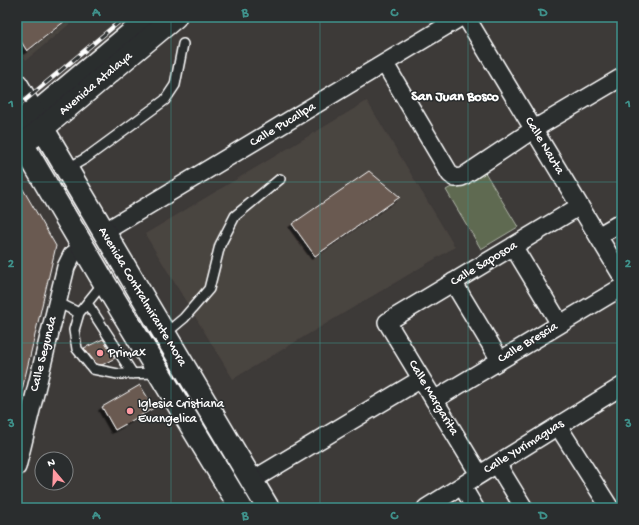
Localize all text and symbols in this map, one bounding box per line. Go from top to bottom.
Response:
text: A [91,6,101,21]
text: B [241,6,250,21]
text: C [389,6,399,21]
text: D [538,6,548,21]
street label: Avenida Atalaya [56,49,136,119]
district label: San Juan Bosco [411,89,500,106]
text: 1 [7,97,14,112]
text: 1 [624,97,631,112]
street label: Calle Pucallpa [247,99,319,150]
street label: Calle Nauta [521,115,567,178]
street label: Avenida Contralmirante Mora [94,225,190,370]
street label: Calle Saposoa [448,238,521,290]
text: 2 [8,257,15,272]
text: 2 [625,257,632,272]
street label: Calle Segunda [27,314,61,393]
street label: Calle Brescia [495,319,561,367]
place label: Primax [107,346,146,361]
marker: Primax [95,348,105,358]
street label: Calle Margarita [405,358,462,439]
place label: Iglesia Cristiana Evangelica [138,397,225,427]
marker: Iglesia Cristiana Evangelica [125,406,135,416]
street label: Calle Yurimaguas [481,416,568,478]
text: 3 [7,417,15,432]
text: 3 [624,417,632,432]
north arrow [34,451,74,491]
text: N [46,457,57,470]
text: A [91,509,101,524]
text: B [241,509,250,524]
text: C [389,509,399,524]
text: D [538,509,548,524]

